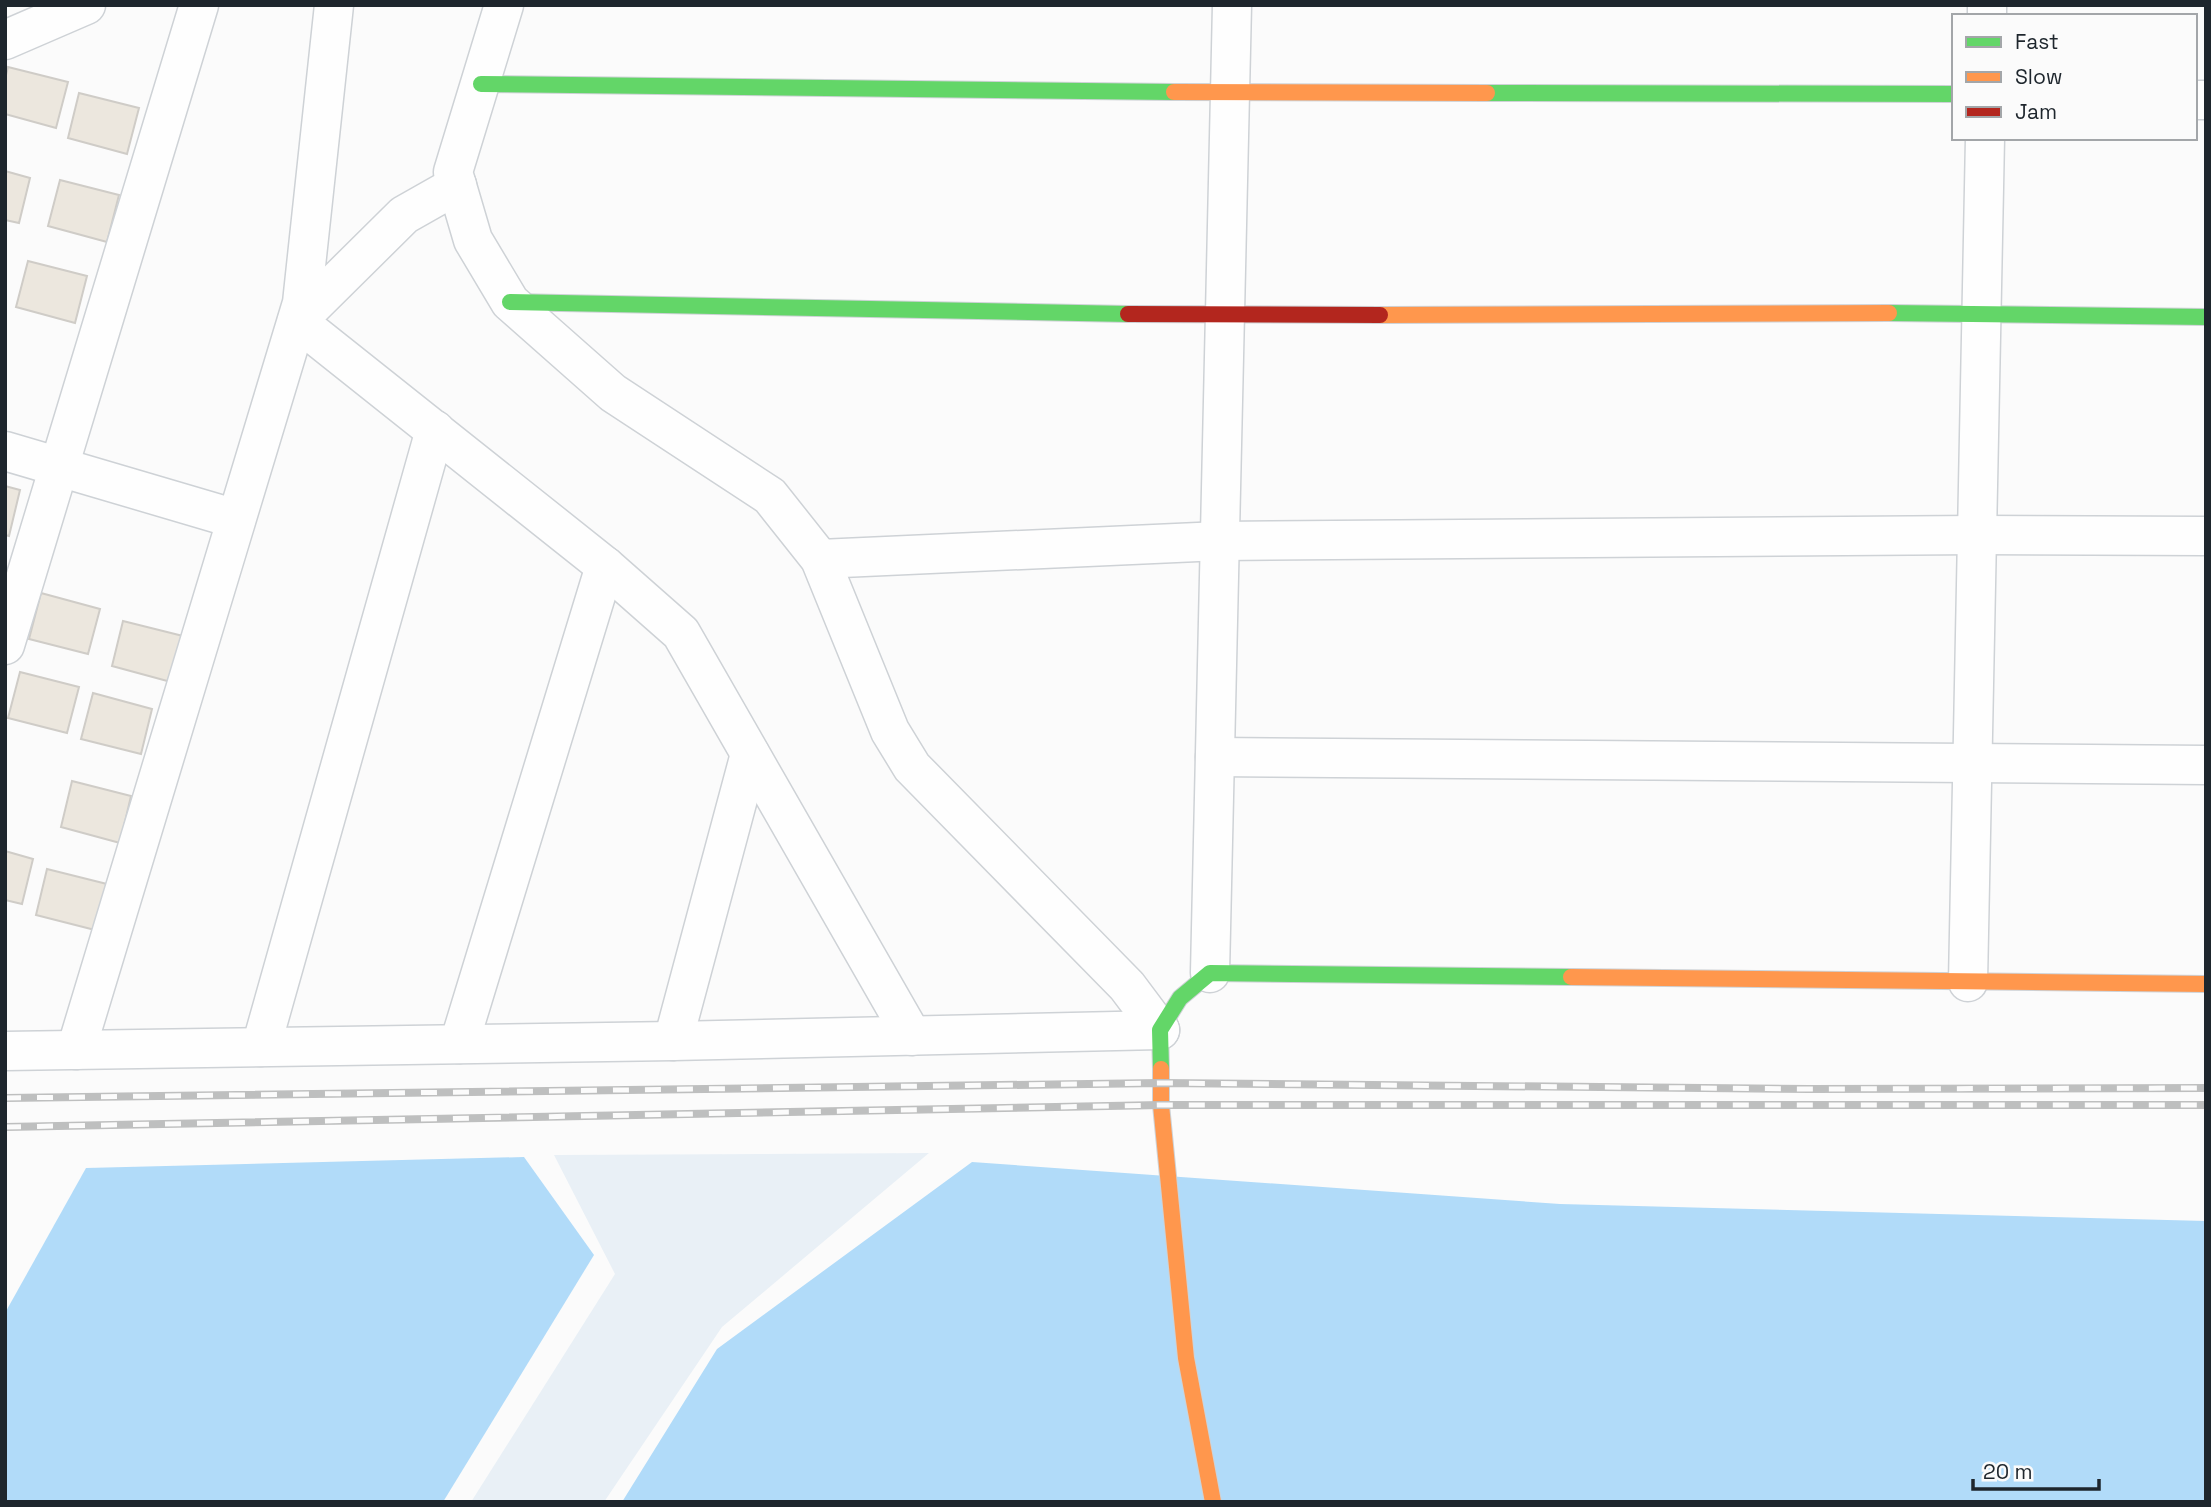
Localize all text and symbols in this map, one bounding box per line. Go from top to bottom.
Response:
legend [1952,14,2197,140]
text: Fast [2015,28,2059,55]
text: Slow [2015,63,2063,90]
text: Jam [2015,98,2057,125]
scale bar [1973,1448,2099,1492]
text: 20 m [1983,1458,2033,1485]

